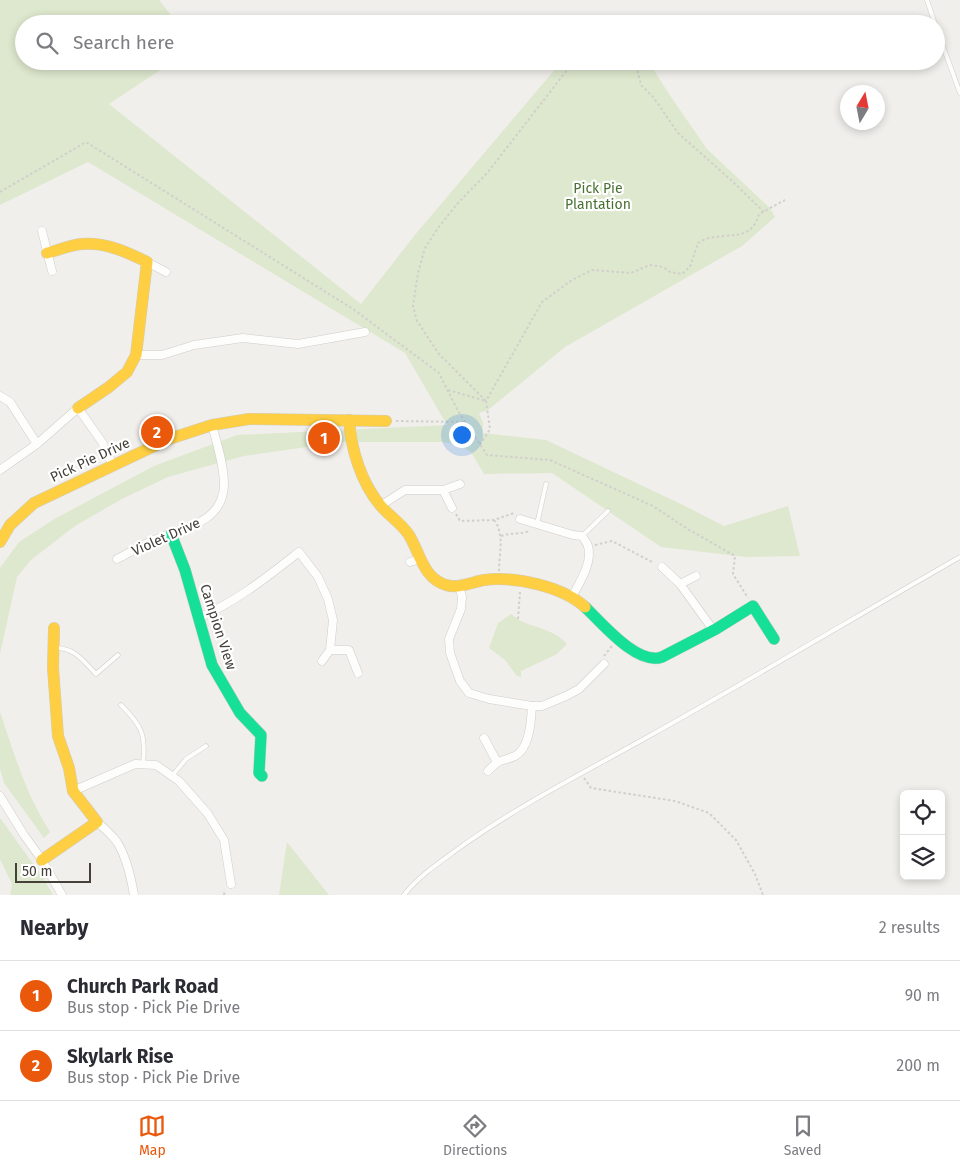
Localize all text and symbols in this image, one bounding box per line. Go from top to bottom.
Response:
search box [15,15,945,70]
icon: search [33,29,61,57]
text: Search here [73,31,174,54]
north arrow [840,85,885,130]
park label: Pick Pie Plantation [565,180,631,213]
pin: 2 [141,413,173,451]
pin: 1 [308,419,340,457]
your location [449,422,475,448]
street label: Pick Pie Drive [47,434,133,486]
street label: Violet Drive [129,514,203,560]
street label: Campion View [196,582,240,672]
map controls [900,790,945,880]
button: locate [900,790,945,835]
button: layers [900,835,945,880]
scale bar [15,860,91,883]
text: 50 m [22,863,53,880]
text: Nearby [20,915,88,941]
text: 2 results [879,918,940,937]
text: Church Park Road [67,975,219,998]
text: 1 [32,986,40,1005]
text: 90 m [905,986,940,1005]
text: Bus stop · Pick Pie Drive [67,998,240,1017]
text: Skylark Rise [67,1045,174,1068]
text: 2 [32,1056,40,1075]
text: 200 m [896,1056,940,1075]
text: Bus stop · Pick Pie Drive [67,1068,240,1087]
tab: Map [138,1112,166,1159]
tab: Directions [443,1112,507,1159]
tab: Saved [784,1112,822,1159]

